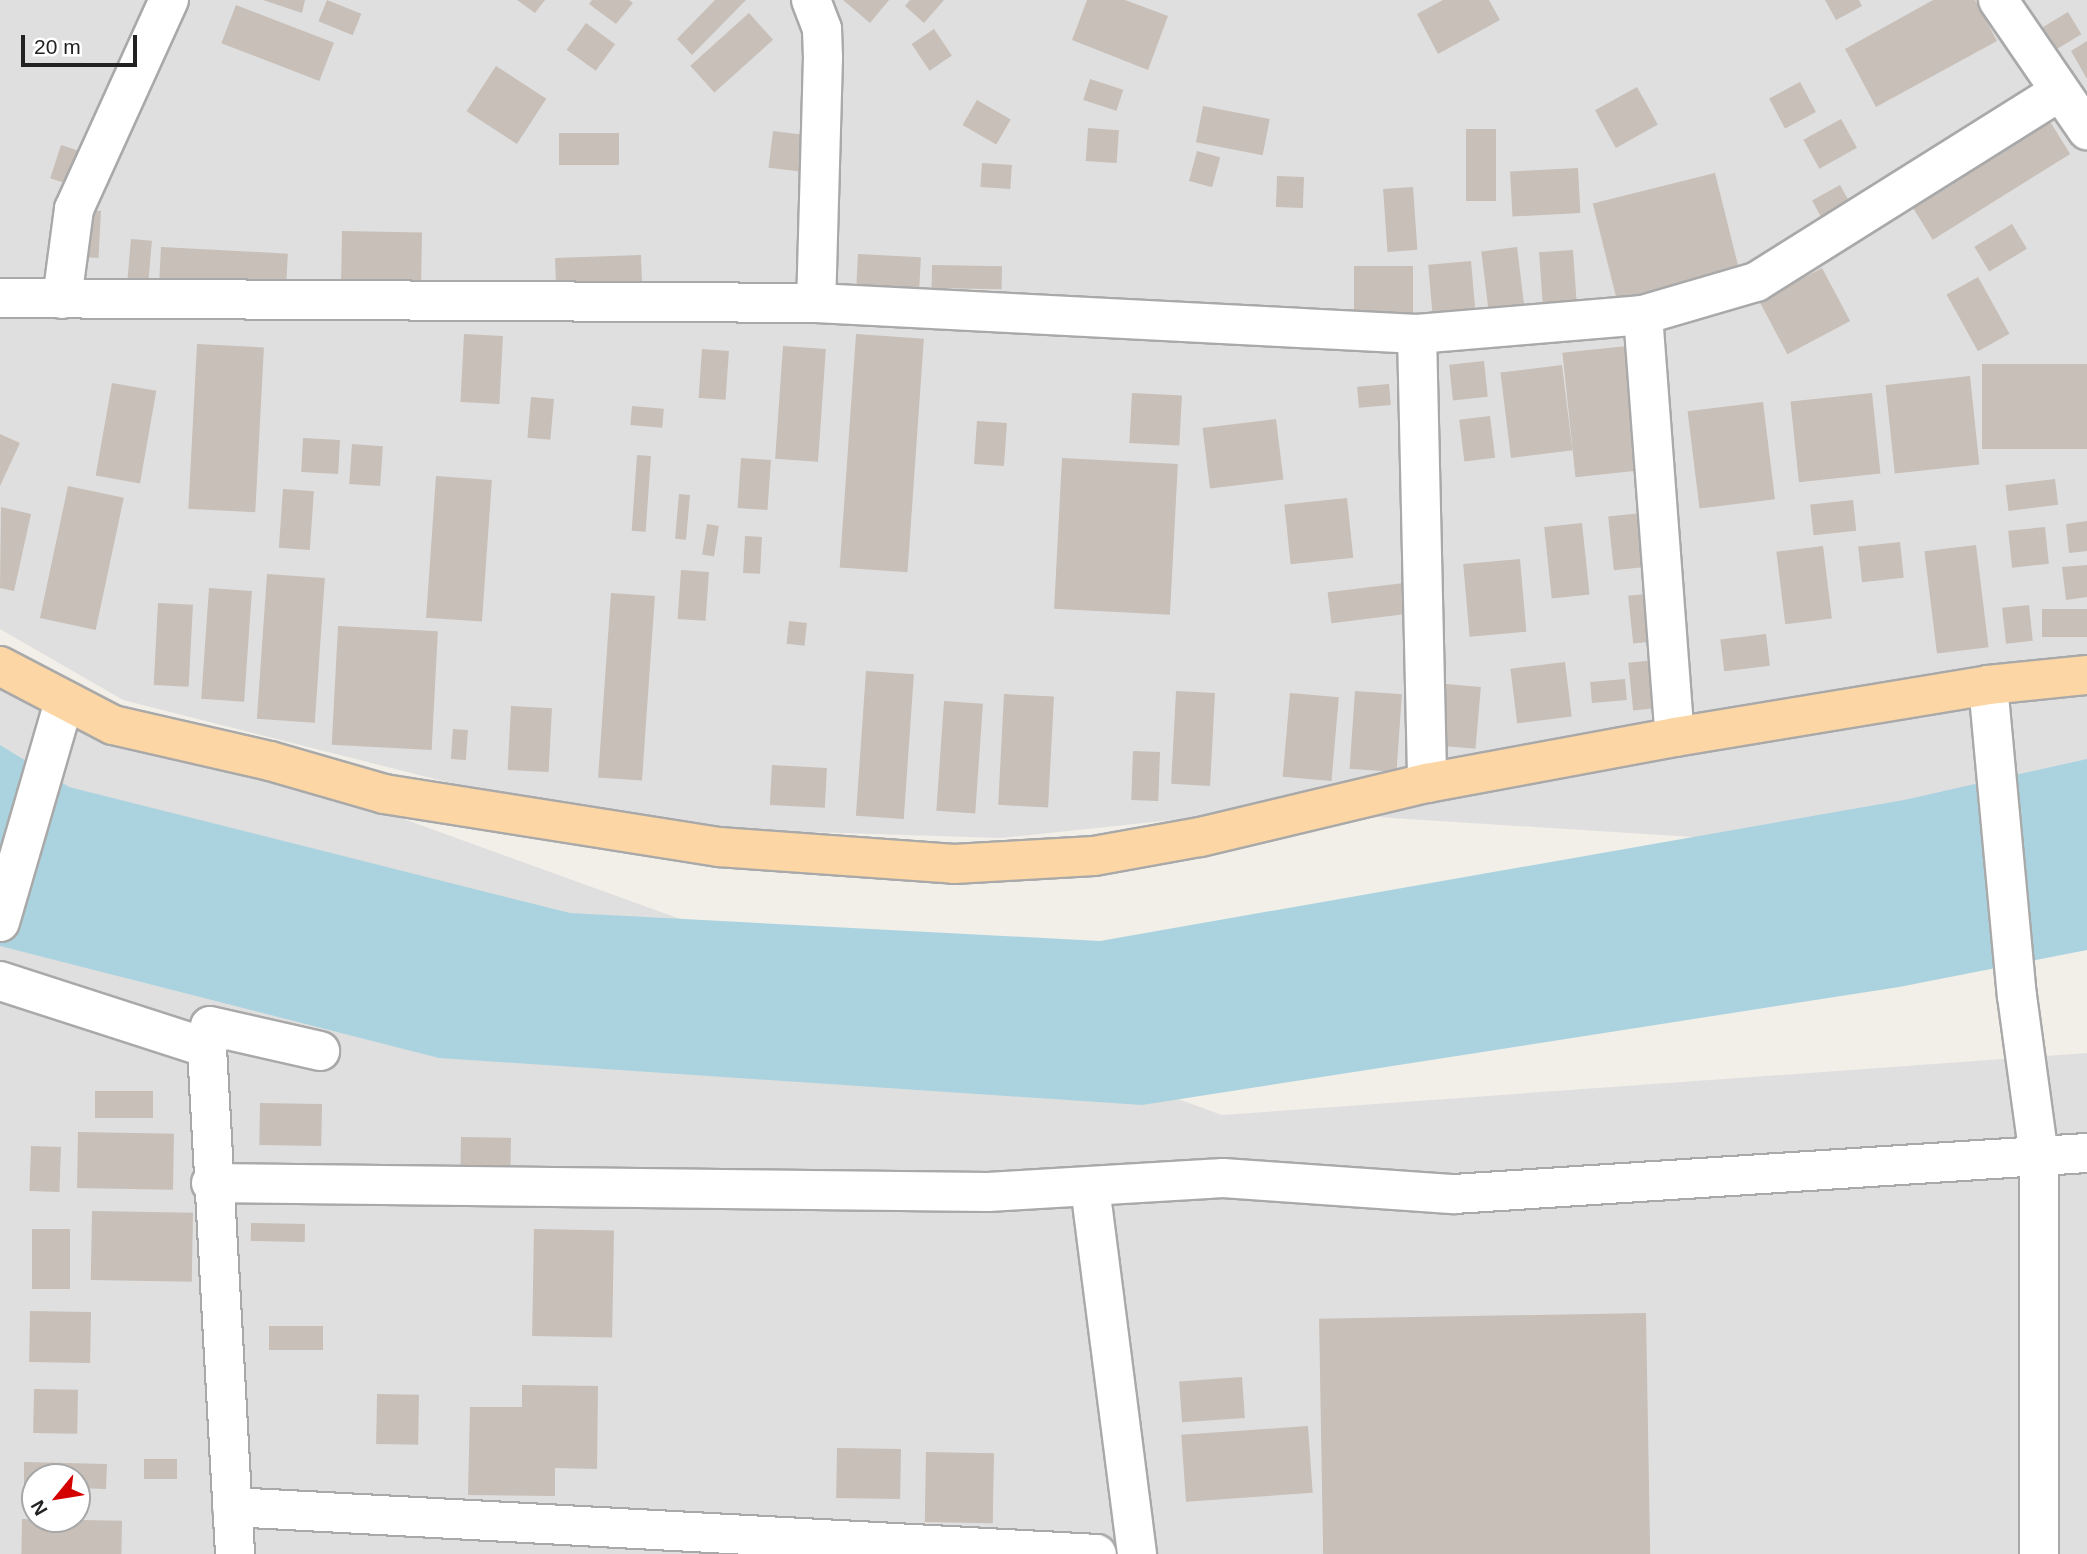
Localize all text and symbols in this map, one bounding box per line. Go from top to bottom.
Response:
scale bar [24,21,140,65]
text: 20 m [34,35,81,58]
north arrow [21,1463,91,1533]
text: N [27,1497,52,1519]

